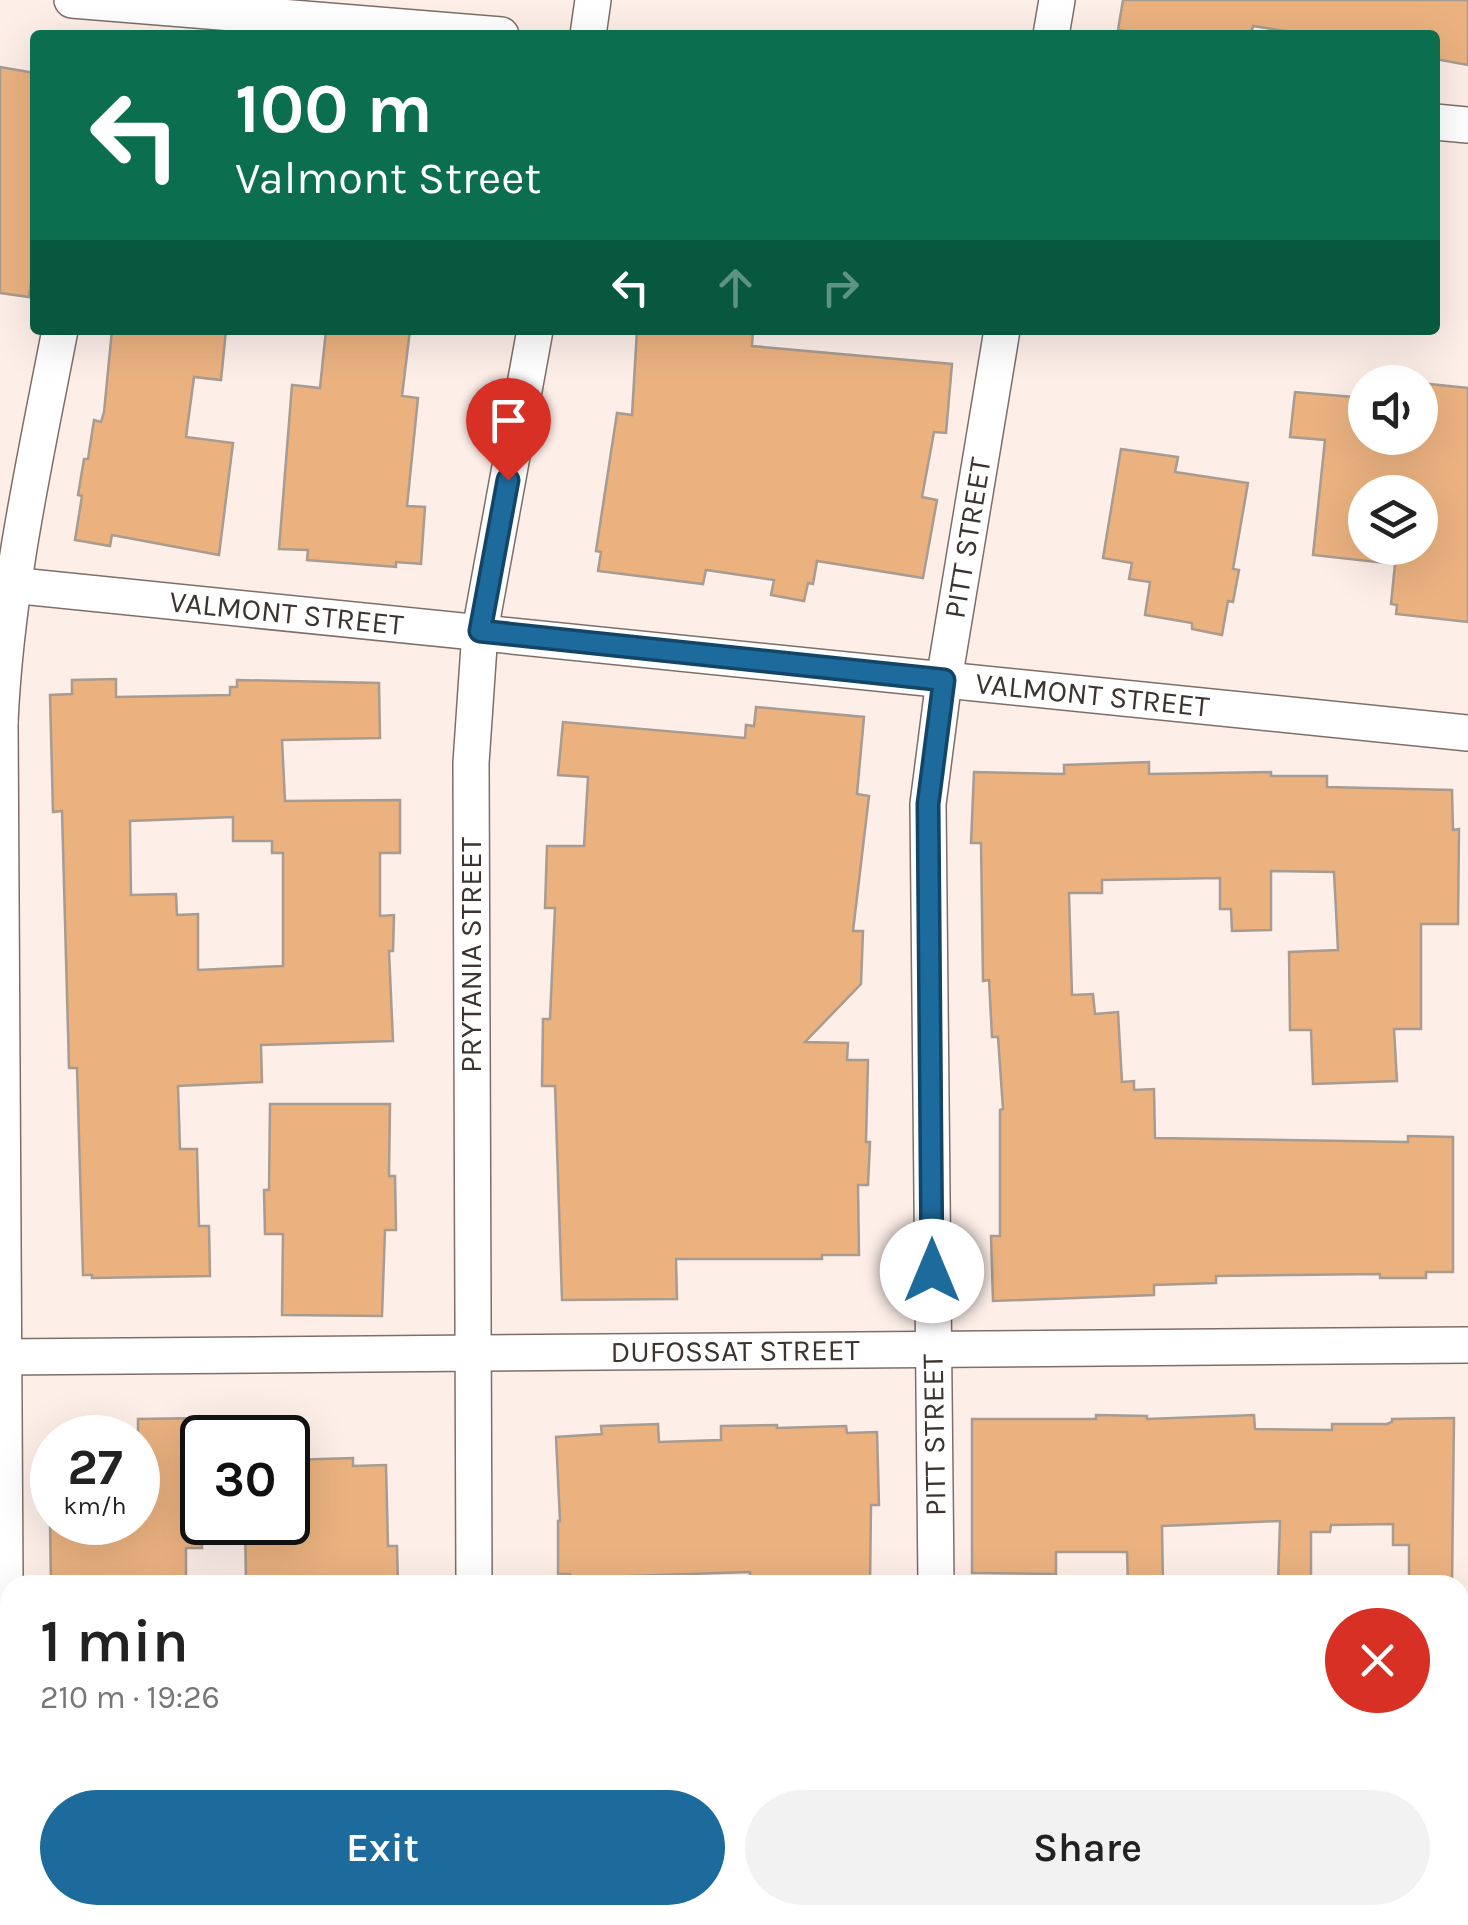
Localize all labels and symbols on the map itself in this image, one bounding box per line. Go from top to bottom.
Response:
pin [466,378,551,481]
street label: PITT STREET [936,455,999,621]
street label: VALMONT STREET [168,583,405,643]
street label: VALMONT STREET [974,665,1211,725]
street label: PRYTANIA STREET [453,837,489,1073]
position arrow [880,1219,984,1323]
street label: DUFOSSAT STREET [610,1332,860,1370]
street label: PITT STREET [915,1353,953,1517]
speed limit sign: 30 [180,1415,310,1545]

